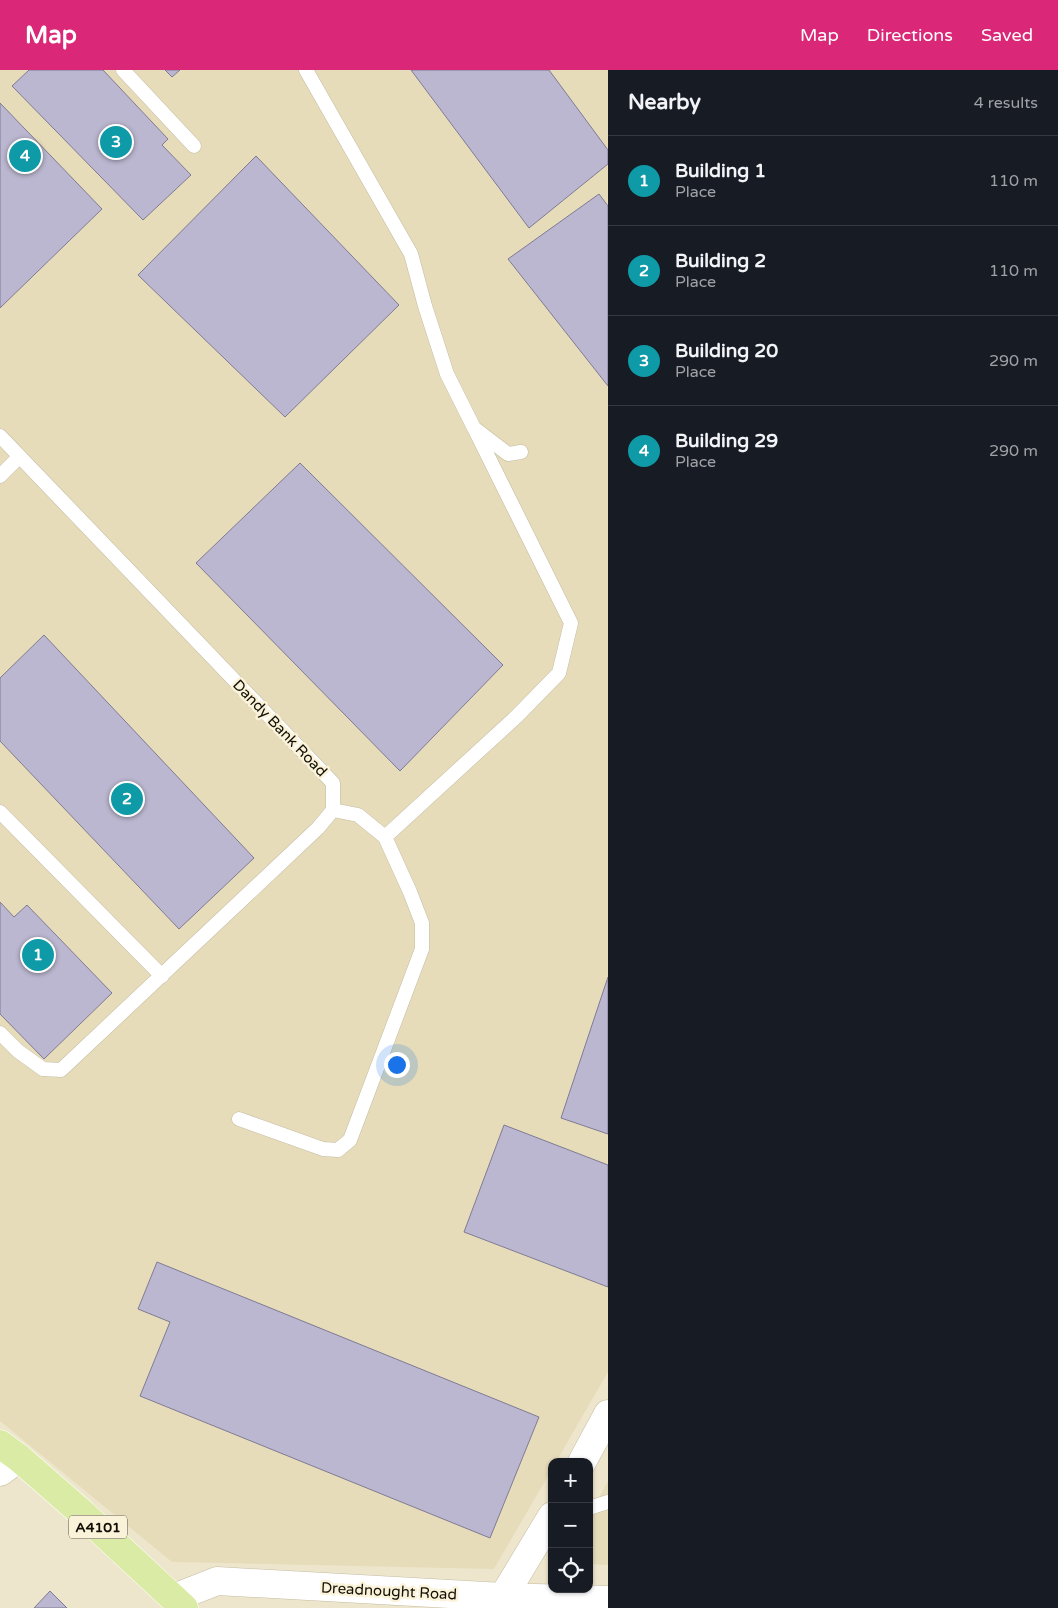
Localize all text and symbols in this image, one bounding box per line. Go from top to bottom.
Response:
text: Map [25,21,77,50]
text: Map [800,24,839,46]
text: Directions [867,24,953,46]
text: Saved [981,24,1033,46]
text: Nearby [628,90,701,115]
text: 4 results [974,93,1038,113]
pin: 3 [100,123,132,161]
pin: 4 [9,137,41,175]
text: Building 1 [675,160,766,182]
text: 1 [639,171,649,191]
text: 110 m [989,171,1038,191]
text: Place [675,182,716,202]
text: Building 2 [675,250,766,272]
text: 2 [639,261,649,281]
text: 110 m [989,261,1038,281]
text: Place [675,272,716,292]
text: Building 20 [675,340,778,362]
text: 3 [639,351,649,371]
text: 290 m [989,351,1038,371]
text: Place [675,362,716,382]
text: Building 29 [675,430,778,452]
text: 4 [639,441,649,461]
text: 290 m [989,441,1038,461]
text: Place [675,452,716,472]
street label: Dandy Bank Road [229,676,331,780]
pin: 2 [111,780,143,818]
pin: 1 [22,936,54,974]
your location [384,1052,410,1078]
map controls [548,1458,593,1593]
button: + [548,1458,593,1503]
button: − [548,1503,593,1548]
road number: A4101 [69,1515,127,1538]
button: locate [548,1548,593,1593]
street label: Dreadnought Road [321,1578,457,1604]

